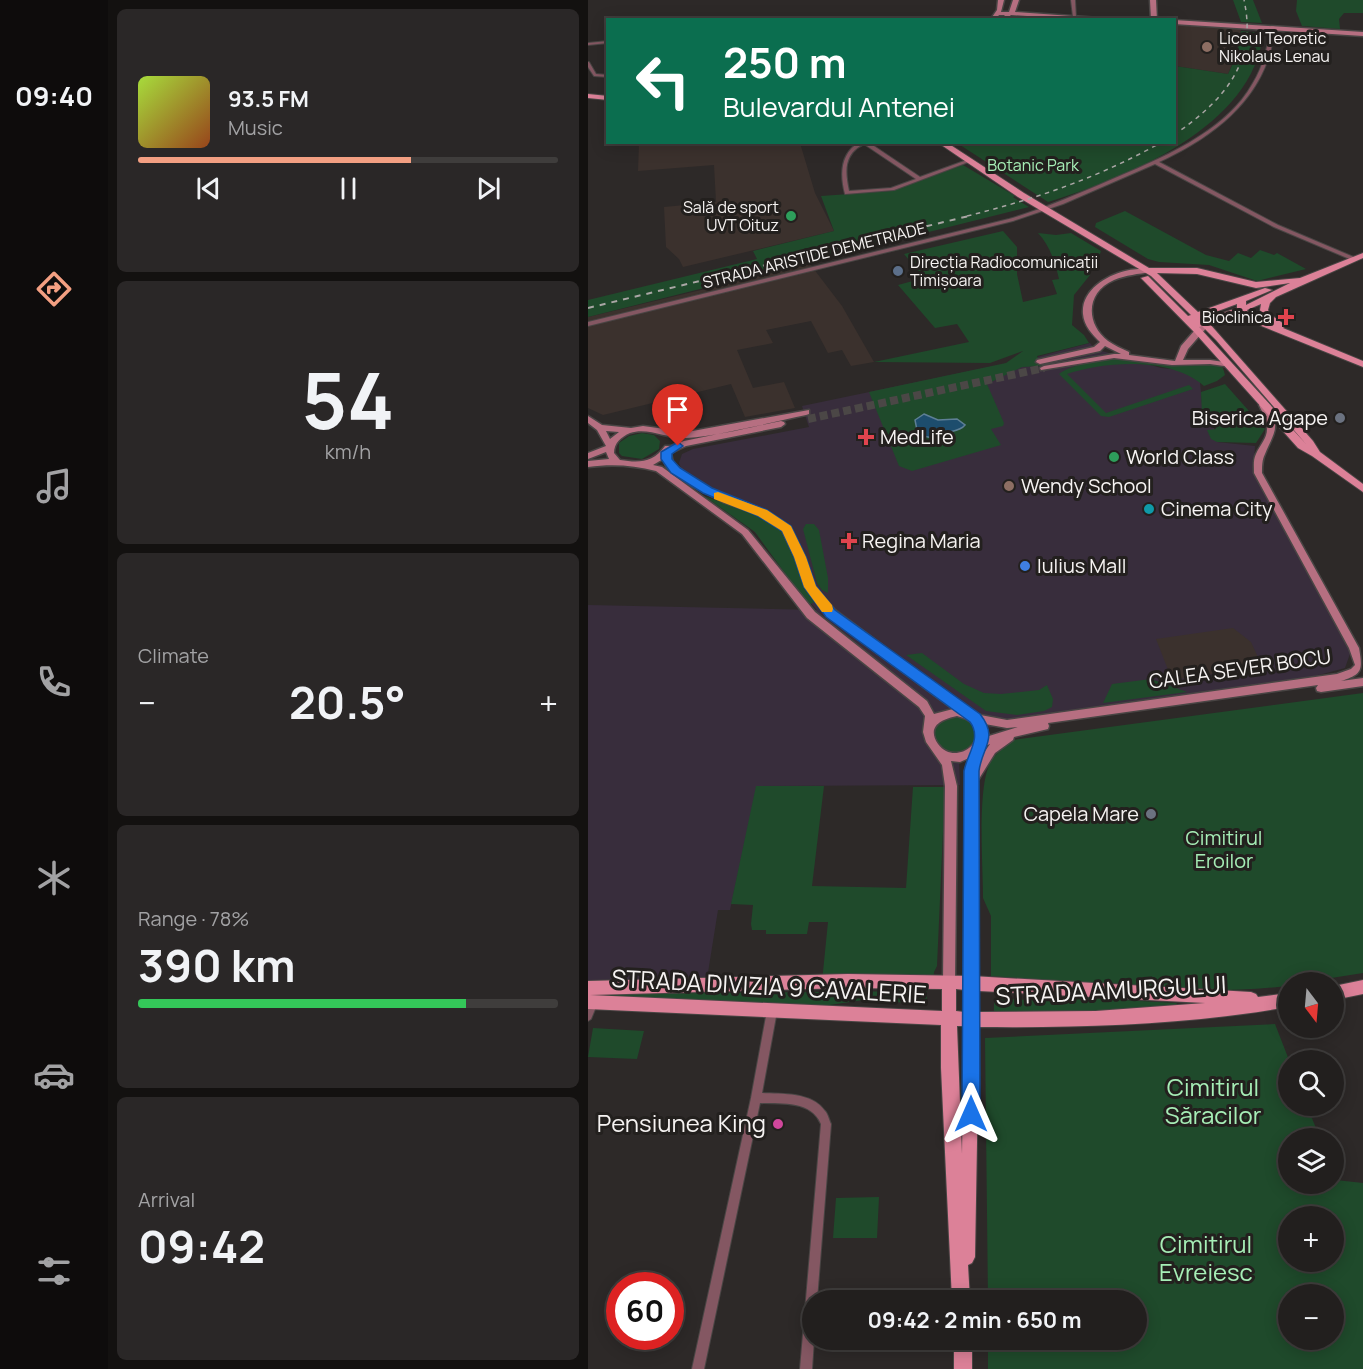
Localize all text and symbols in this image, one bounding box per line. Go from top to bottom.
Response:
place label: Liceul Teoretic Nikolaus Lenau [1219,27,1330,67]
text: 250 m [723,33,846,91]
marker: Liceul Teoretic Nikolaus Lenau [1200,40,1214,54]
icon: left [624,42,702,120]
text: 09:40 [15,77,93,114]
text: 93.5 FM [228,84,309,114]
text: Bulevardul Antenei [723,88,955,125]
text: Music [228,114,283,141]
park label: Botanic Park [987,154,1080,176]
icon: previous [192,172,225,205]
icon: pause [332,172,365,205]
icon: next [472,172,505,205]
place label: Sală de sport UVT Oituz [683,196,779,236]
marker: Sală de sport UVT Oituz [784,209,798,223]
street label: STRADA ARISTIDE DEMETRIADE [700,217,928,293]
place label: Direcția Radiocomunicații Timișoara [910,251,1098,291]
marker: Direcția Radiocomunicații Timișoara [891,264,905,278]
icon: directions [33,268,75,310]
place label: Bioclinica [1202,306,1272,328]
marker: Bioclinica [1277,308,1295,326]
text: 54 [301,346,395,452]
pin [652,384,703,446]
icon: arrive [661,393,694,426]
place label: Biserica Agape [1192,404,1328,431]
marker: Biserica Agape [1333,411,1347,425]
place label: MedLife [880,423,954,450]
marker: MedLife [857,428,875,446]
text: km/h [325,438,371,465]
place label: World Class [1126,443,1234,470]
marker: World Class [1107,450,1121,464]
icon: music [33,465,75,507]
place label: Wendy School [1021,472,1152,499]
marker: Wendy School [1002,479,1016,493]
place label: Cinema City [1161,495,1273,522]
marker: Cinema City [1142,502,1156,516]
place label: Regina Maria [862,527,981,554]
marker: Regina Maria [840,532,858,550]
place label: Iulius Mall [1037,552,1127,579]
marker: Iulius Mall [1018,559,1032,573]
text: Climate [138,642,209,669]
street label: CALEA SEVER BOCU [1147,642,1333,695]
icon: phone [33,661,75,703]
text: 20.5° [289,671,406,733]
text: − [138,680,156,725]
text: + [539,680,558,725]
place label: Capela Mare [1024,800,1139,827]
marker: Capela Mare [1144,807,1158,821]
park label: Cimitirul Eroilor [1185,824,1263,874]
icon: climate [33,857,75,899]
text: Range · 78% [138,905,249,932]
text: 390 km [138,934,295,996]
street label: STRADA DIVIZIA 9 CAVALERIE [611,961,927,1010]
street label: STRADA AMURGULUI [995,967,1227,1012]
north arrow [1278,972,1344,1038]
map controls [1278,972,1344,1350]
button: search [1278,1050,1344,1116]
icon: car [33,1054,75,1096]
park label: Cimitirul Săracilor [1165,1070,1262,1131]
position arrow [939,1082,1003,1146]
place label: Pensiunea King [597,1106,766,1139]
marker: Pensiunea King [771,1117,785,1131]
button: layers [1278,1128,1344,1194]
text: Arrival [138,1186,195,1213]
button: + [1278,1206,1344,1272]
text: 09:42 [138,1215,265,1277]
park label: Cimitirul Evreiesc [1159,1227,1253,1288]
icon: filters [33,1250,75,1292]
speed limit sign: 60 [606,1272,684,1350]
button: − [1278,1284,1344,1350]
text: 09:42 · 2 min · 650 m [868,1305,1081,1335]

